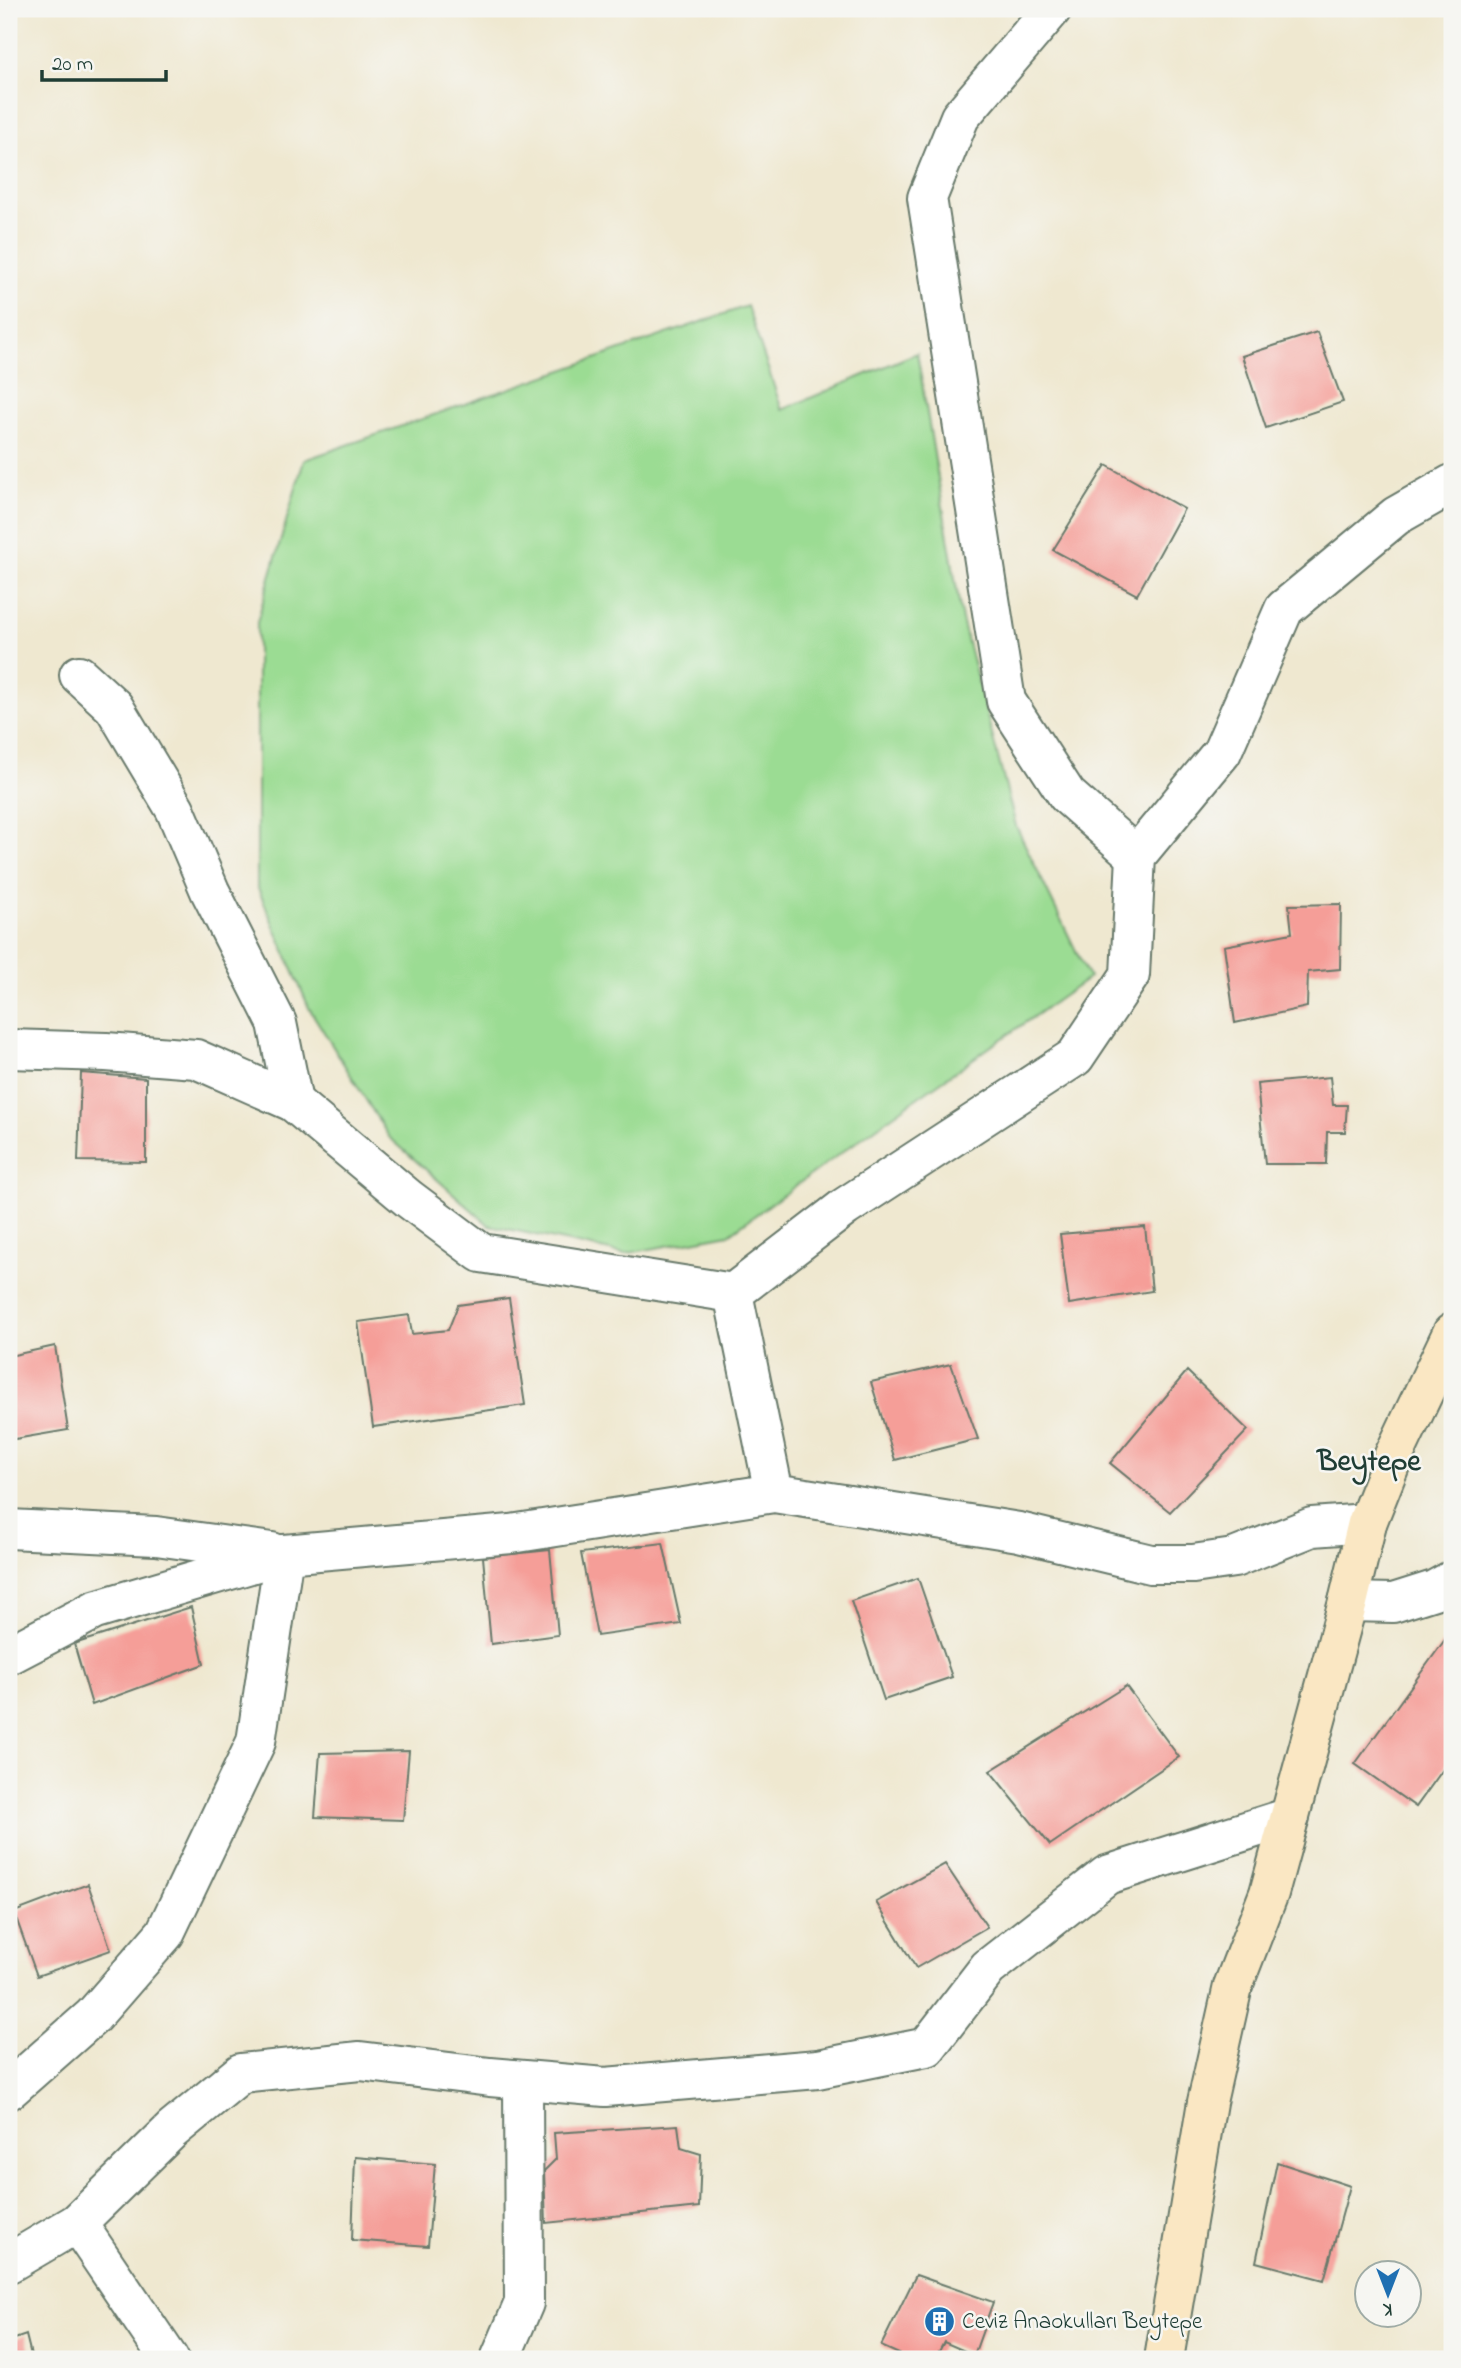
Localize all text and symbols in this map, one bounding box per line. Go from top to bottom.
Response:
scale bar [42,38,166,82]
text: 20 m [52,50,93,80]
district label: Beytepe [1315,1441,1422,1485]
north arrow [1352,2260,1422,2330]
text: K [1383,2295,1393,2322]
building icon: Ceviz Anaokulları Beytepe [922,2305,956,2339]
place label: Ceviz Anaokulları Beytepe [962,2306,1203,2341]

